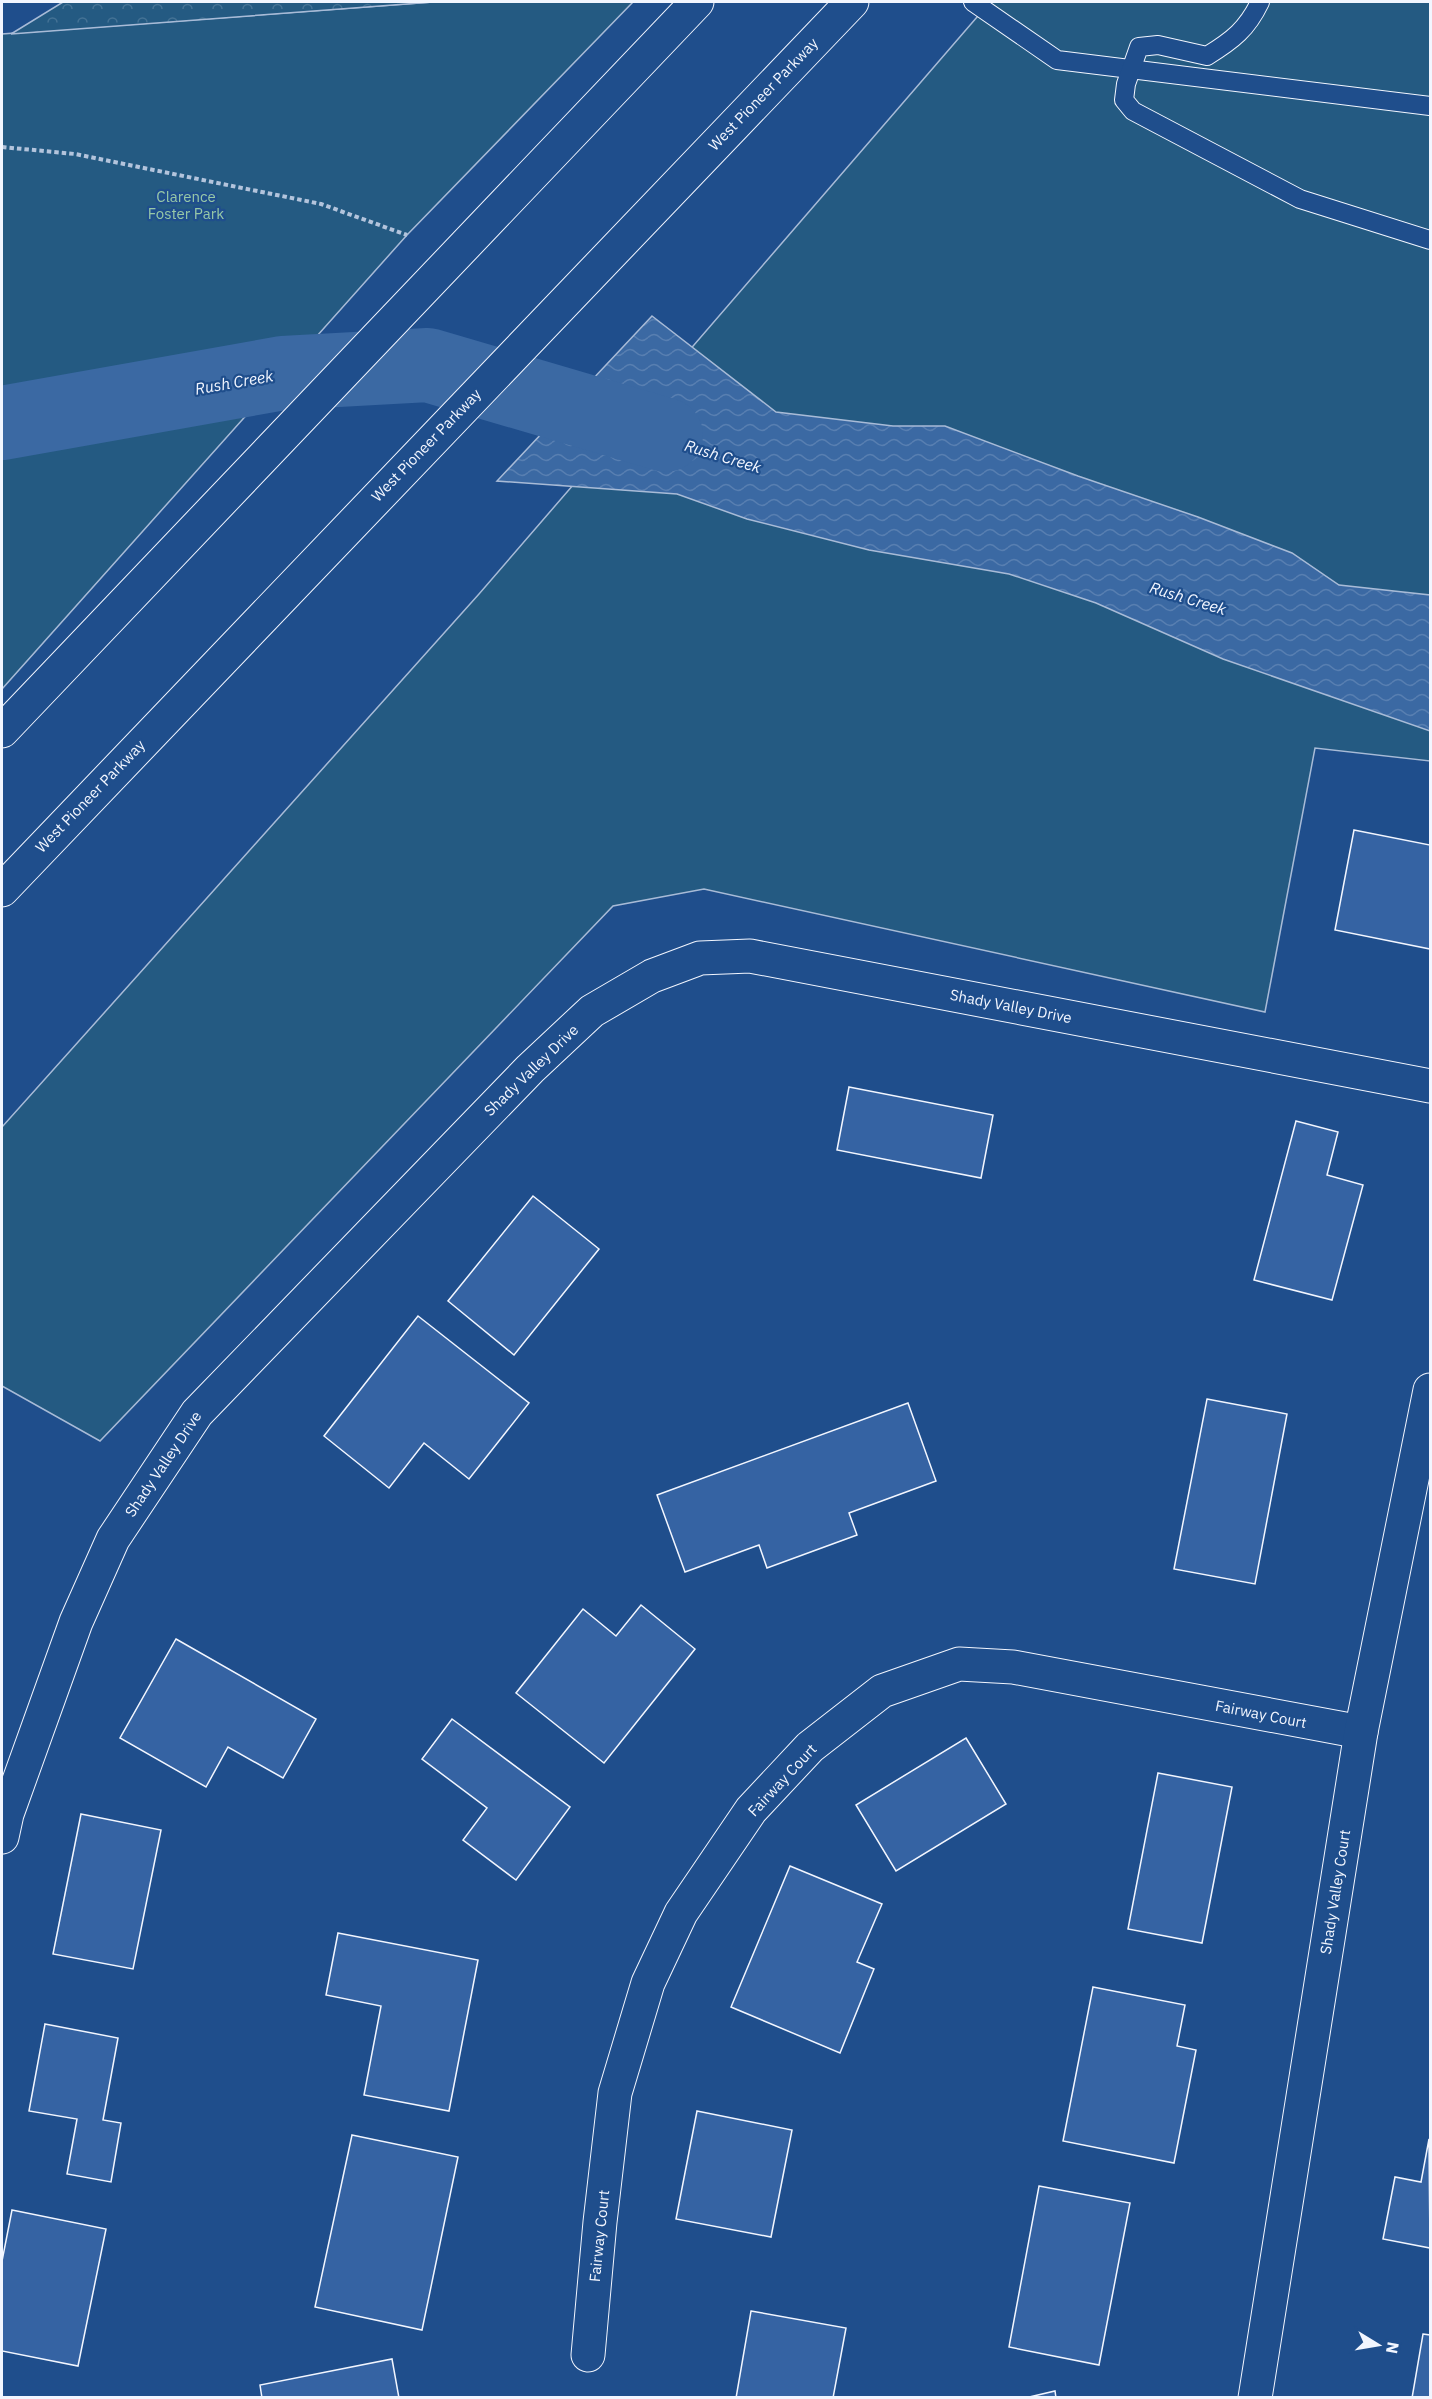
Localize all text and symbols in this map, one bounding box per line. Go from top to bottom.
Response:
street label: West Pioneer Parkway [704,33,822,154]
park label: Clarence Foster Park [148,187,224,223]
water label: Rush Creek [193,365,275,399]
street label: West Pioneer Parkway [367,384,485,505]
water label: Rush Creek [682,435,764,477]
water label: Rush Creek [1147,577,1229,619]
street label: West Pioneer Parkway [31,735,149,856]
street label: Shady Valley Drive [948,985,1074,1027]
street label: Shady Valley Drive [480,1020,582,1120]
street label: Shady Valley Drive [121,1407,205,1521]
street label: Fairway Court [1214,1696,1308,1732]
street label: Fairway Court [743,1740,821,1820]
street label: Shady Valley Court [1316,1828,1354,1956]
street label: Fairway Court [585,2189,613,2283]
north arrow [1348,2315,1408,2375]
text: N [1382,2340,1404,2355]

